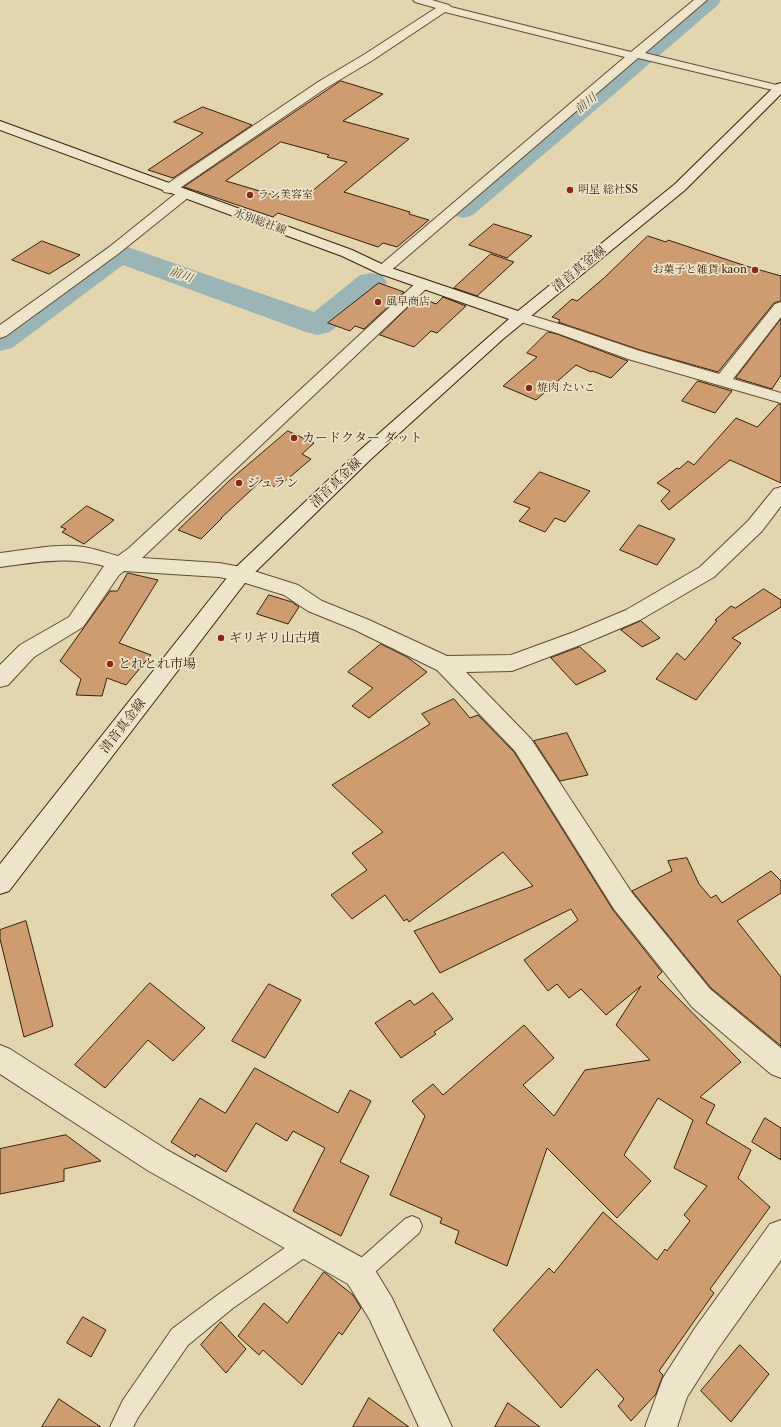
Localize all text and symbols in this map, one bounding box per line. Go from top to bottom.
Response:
water label: 前川 [572,91,600,117]
place label: 明星 総社SS [578,183,638,197]
marker: 明星 総社SS [565,185,575,195]
place label: ラン美容室 [258,188,313,202]
marker: ラン美容室 [245,190,255,200]
street label: 水別総社線 [232,206,288,238]
street label: 清音真金線 [549,242,609,296]
place label: お菓子と雑貨 kaon [653,263,747,277]
water label: 前川 [167,264,195,286]
marker: お菓子と雑貨 kaon [750,265,760,275]
place label: 風早商店 [386,295,430,309]
marker: 風早商店 [373,297,383,307]
place label: 焼肉 たいこ [537,381,595,395]
marker: 焼肉 たいこ [524,383,534,393]
place label: カードクター ダット [302,430,422,446]
marker: カードクター ダット [289,433,299,443]
street label: 清音真金線 [307,455,365,511]
place label: ジュラン [247,475,299,491]
marker: ジュラン [234,478,244,488]
place label: ギリギリ山古墳 [229,630,320,646]
marker: ギリギリ山古墳 [216,633,226,643]
place label: とれとれ市場 [118,656,196,672]
marker: とれとれ市場 [105,659,115,669]
street label: 清音真金線 [97,696,149,756]

